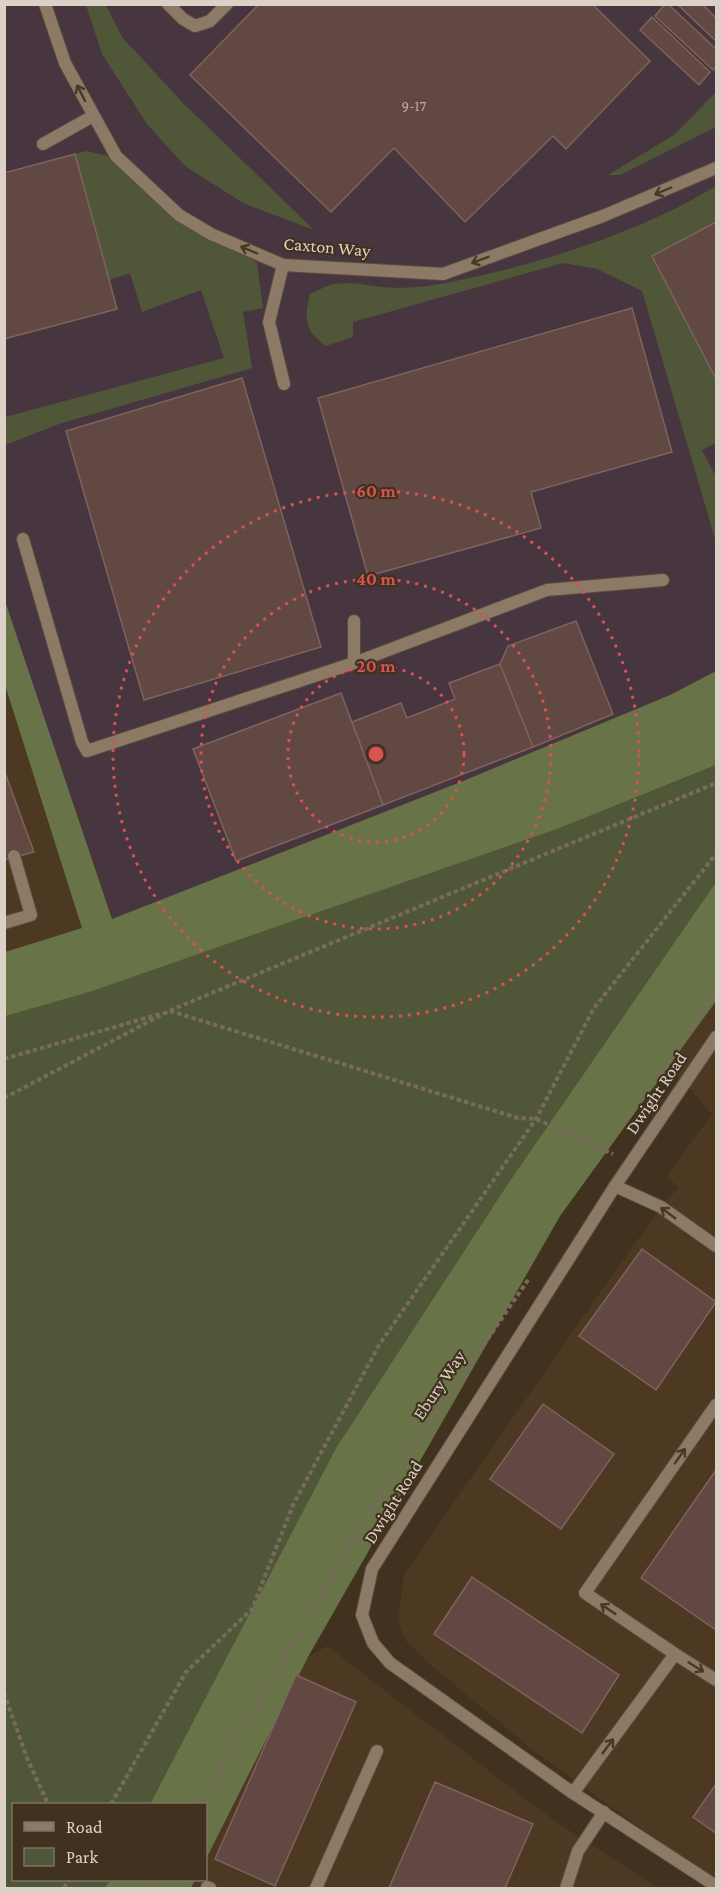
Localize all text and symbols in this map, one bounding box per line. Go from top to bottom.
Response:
one-way arrow [75,85,87,102]
house number: 9-17 [402,98,426,114]
one-way arrow [654,186,672,197]
street label: Caxton Way [283,233,372,261]
one-way arrow [240,244,259,255]
one-way arrow [471,255,490,266]
text: 60 m [356,481,396,501]
text: 40 m [356,569,396,589]
text: 20 m [357,656,396,676]
centre of rings [366,744,386,764]
street label: Dwight Road [621,1048,691,1138]
one-way arrow [661,1207,677,1219]
street label: Ebury Way [409,1346,470,1423]
one-way arrow [674,1448,686,1465]
street label: Dwight Road [360,1456,427,1547]
one-way arrow [600,1603,617,1615]
one-way arrow [687,1661,704,1673]
one-way arrow [601,1739,614,1755]
legend [12,1803,207,1881]
text: Road [66,1817,103,1837]
text: Park [66,1847,98,1867]

